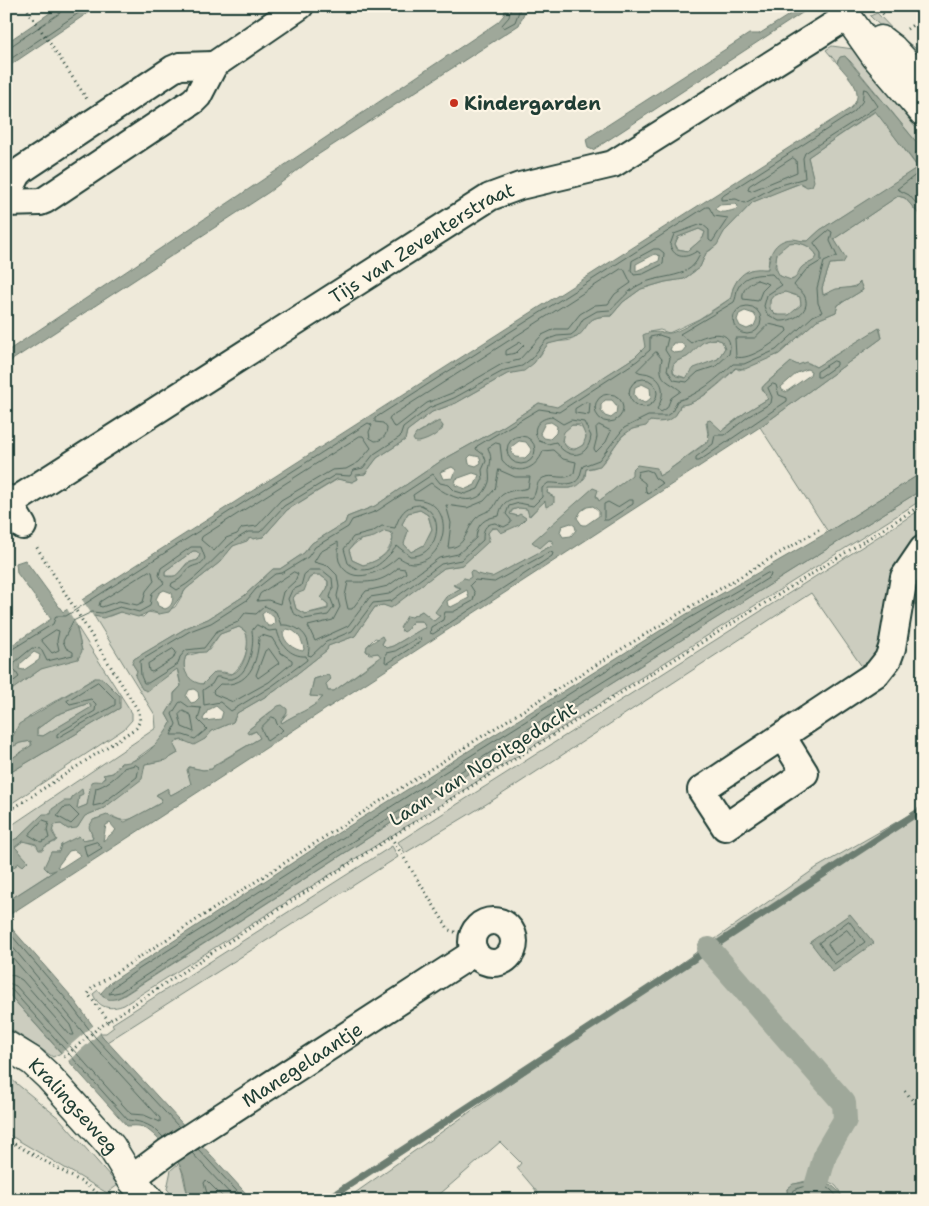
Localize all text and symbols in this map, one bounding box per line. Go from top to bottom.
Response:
place label: Kindergarden [464,91,601,116]
marker: Kindergarden [448,97,460,109]
street label: Tijs van Zeventerstraat [324,177,518,309]
street label: Laan van Nooitgedacht [385,696,581,832]
street label: Manegelaantje [237,1016,367,1113]
street label: Kralingseweg [23,1052,125,1158]

